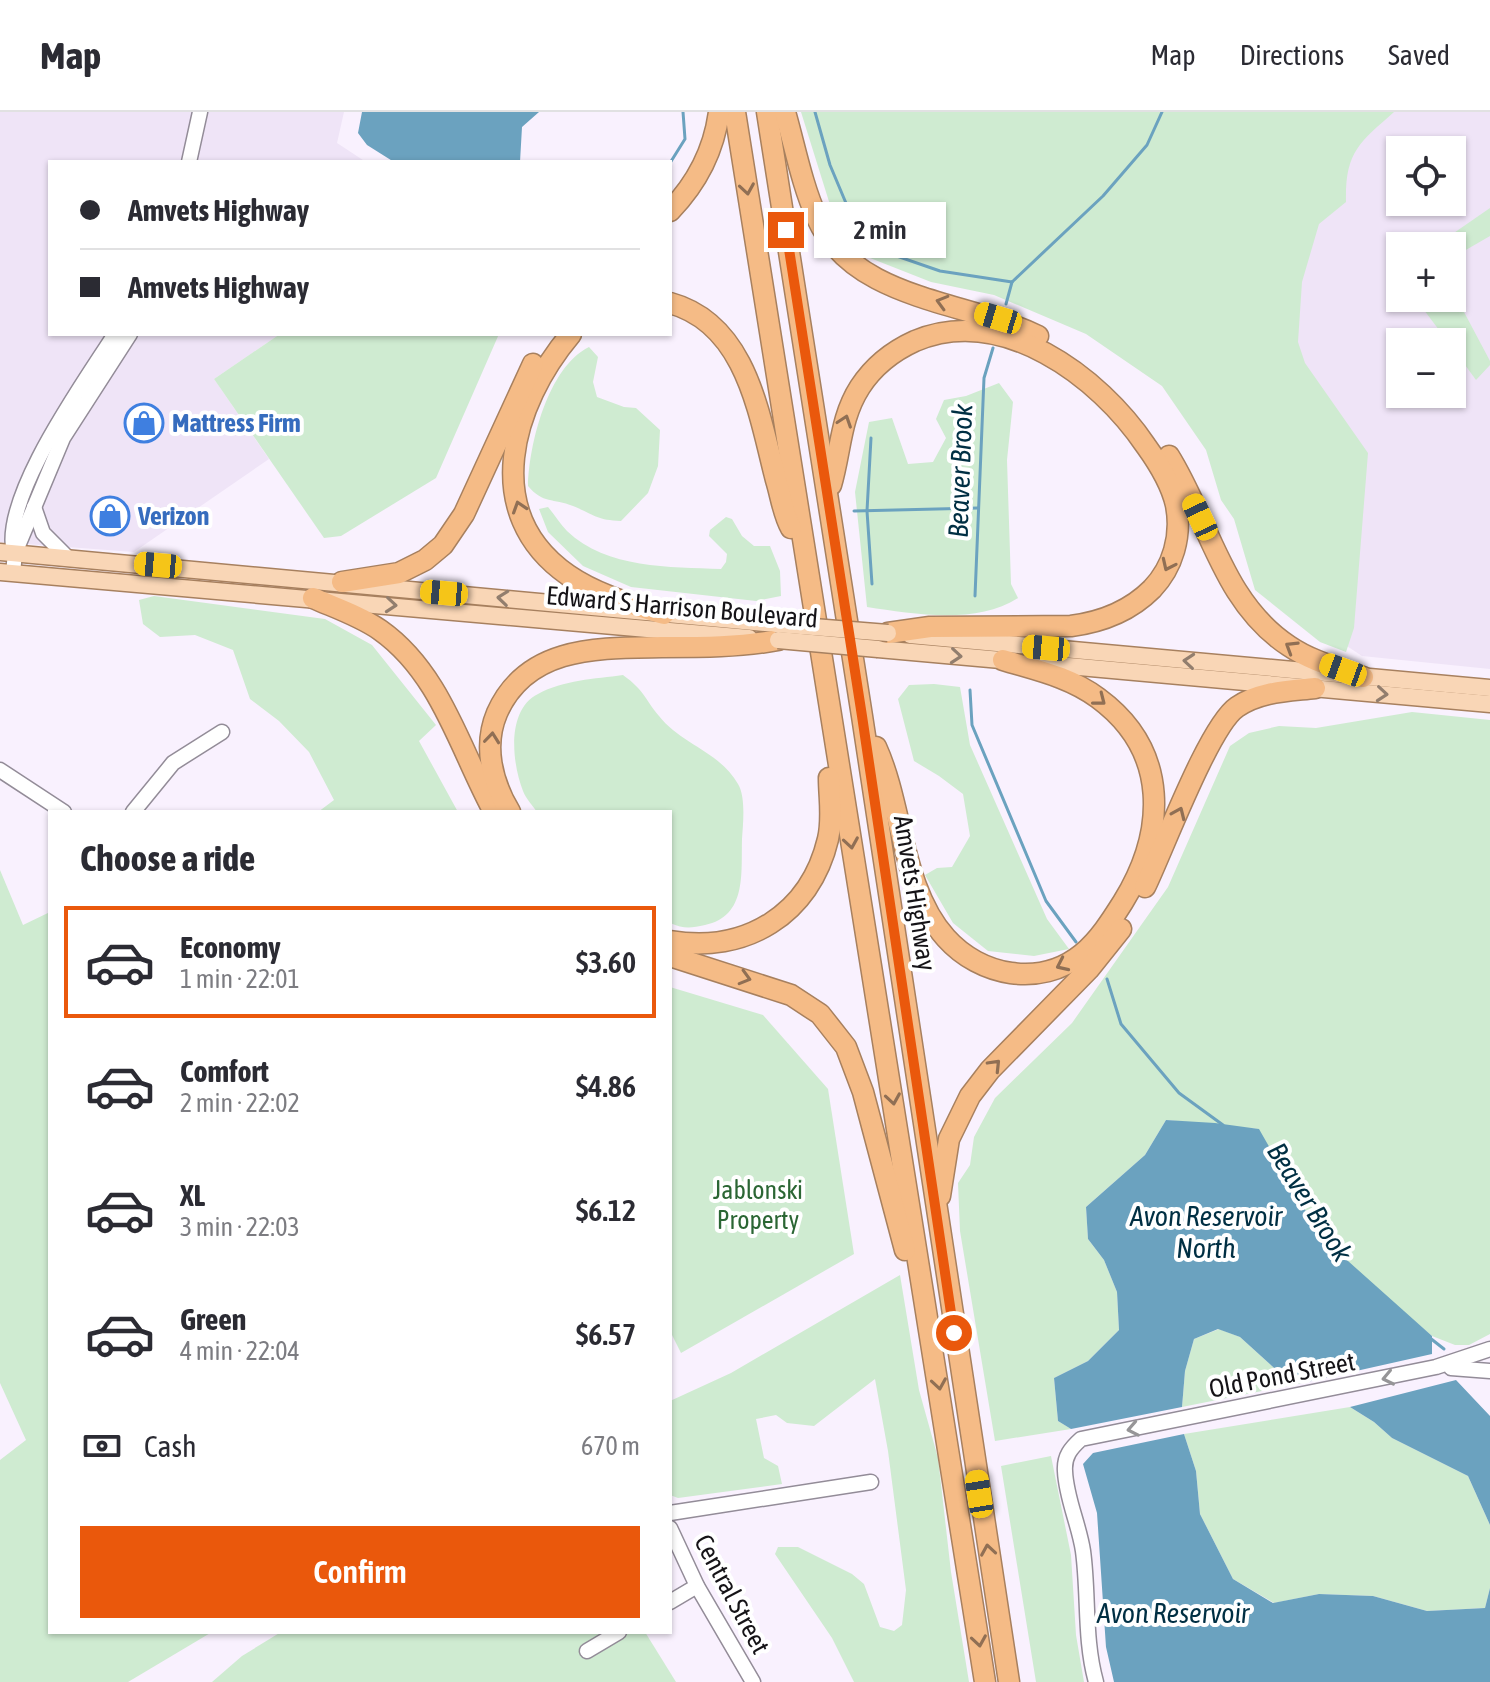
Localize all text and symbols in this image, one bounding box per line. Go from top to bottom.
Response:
text: Map [40,34,101,77]
text: Map [1151,39,1196,71]
text: Directions [1240,39,1344,71]
text: Saved [1388,39,1450,71]
map controls [1386,136,1466,408]
button: locate [1386,136,1466,216]
one-way arrow [738,182,755,196]
text: Amvets Highway [128,193,309,227]
callout: 2 min [814,202,946,258]
route end [768,212,804,248]
text: 2 min [853,215,907,245]
button: + [1386,232,1466,312]
text: Amvets Highway [128,270,309,304]
one-way arrow [936,295,950,311]
car [972,300,1024,336]
button: − [1386,328,1466,408]
shop icon: Mattress Firm [123,402,165,444]
water label: Beaver Brook [942,403,978,538]
place label: Mattress Firm [172,408,301,438]
one-way arrow [835,415,851,429]
car [1179,490,1221,544]
shop icon: Verizon [89,495,131,537]
place label: Verizon [137,501,209,531]
one-way arrow [512,501,528,515]
car [133,551,183,579]
one-way arrow [1162,556,1178,571]
car [419,579,469,607]
street label: Edward S Harrison Boulevard [545,580,819,634]
one-way arrow [496,590,509,607]
one-way arrow [385,597,398,614]
car [1021,634,1071,662]
one-way arrow [1285,641,1300,656]
one-way arrow [950,647,963,664]
car [1316,651,1370,689]
one-way arrow [1182,653,1195,670]
one-way arrow [1376,686,1389,703]
one-way arrow [1091,690,1106,704]
one-way arrow [483,731,500,744]
one-way arrow [1170,807,1186,821]
street label: Amvets Highway [888,813,942,973]
one-way arrow [842,836,859,850]
text: Choose a ride [80,837,255,879]
icon: car [84,926,156,998]
text: Economy [180,930,281,964]
text: $3.60 [576,945,636,979]
one-way arrow [1055,955,1070,971]
text: 1 min · 22:01 [180,964,300,994]
one-way arrow [737,969,751,985]
icon: car [84,1050,156,1122]
text: Comfort [180,1054,269,1088]
one-way arrow [986,1060,1001,1074]
text: $4.86 [576,1069,636,1103]
text: 2 min · 22:02 [180,1088,300,1118]
one-way arrow [884,1093,901,1106]
water label: Beaver Brook [1261,1137,1359,1268]
icon: car [84,1174,156,1246]
park label: Jablonski Property [713,1175,803,1235]
text: XL [180,1178,205,1212]
text: $6.12 [576,1193,636,1227]
water label: Avon Reservoir North [1129,1200,1284,1264]
text: 3 min · 22:03 [180,1212,300,1242]
icon: car [84,1298,156,1370]
text: Green [180,1302,246,1336]
route start [936,1315,972,1351]
text: $6.57 [576,1317,636,1351]
text: 4 min · 22:04 [180,1336,300,1366]
street label: Old Pond Street [1207,1346,1357,1404]
one-way arrow [1382,1369,1396,1386]
one-way arrow [929,1377,946,1391]
one-way arrow [1127,1420,1141,1437]
icon: cash [80,1424,124,1468]
text: Cash [144,1429,197,1463]
text: 670 m [581,1431,640,1461]
car [963,1468,995,1520]
button: Confirm [80,1526,640,1618]
street label: Central Street [688,1529,776,1659]
one-way arrow [980,1543,997,1556]
water label: Avon Reservoir [1096,1597,1251,1629]
one-way arrow [970,1634,987,1647]

